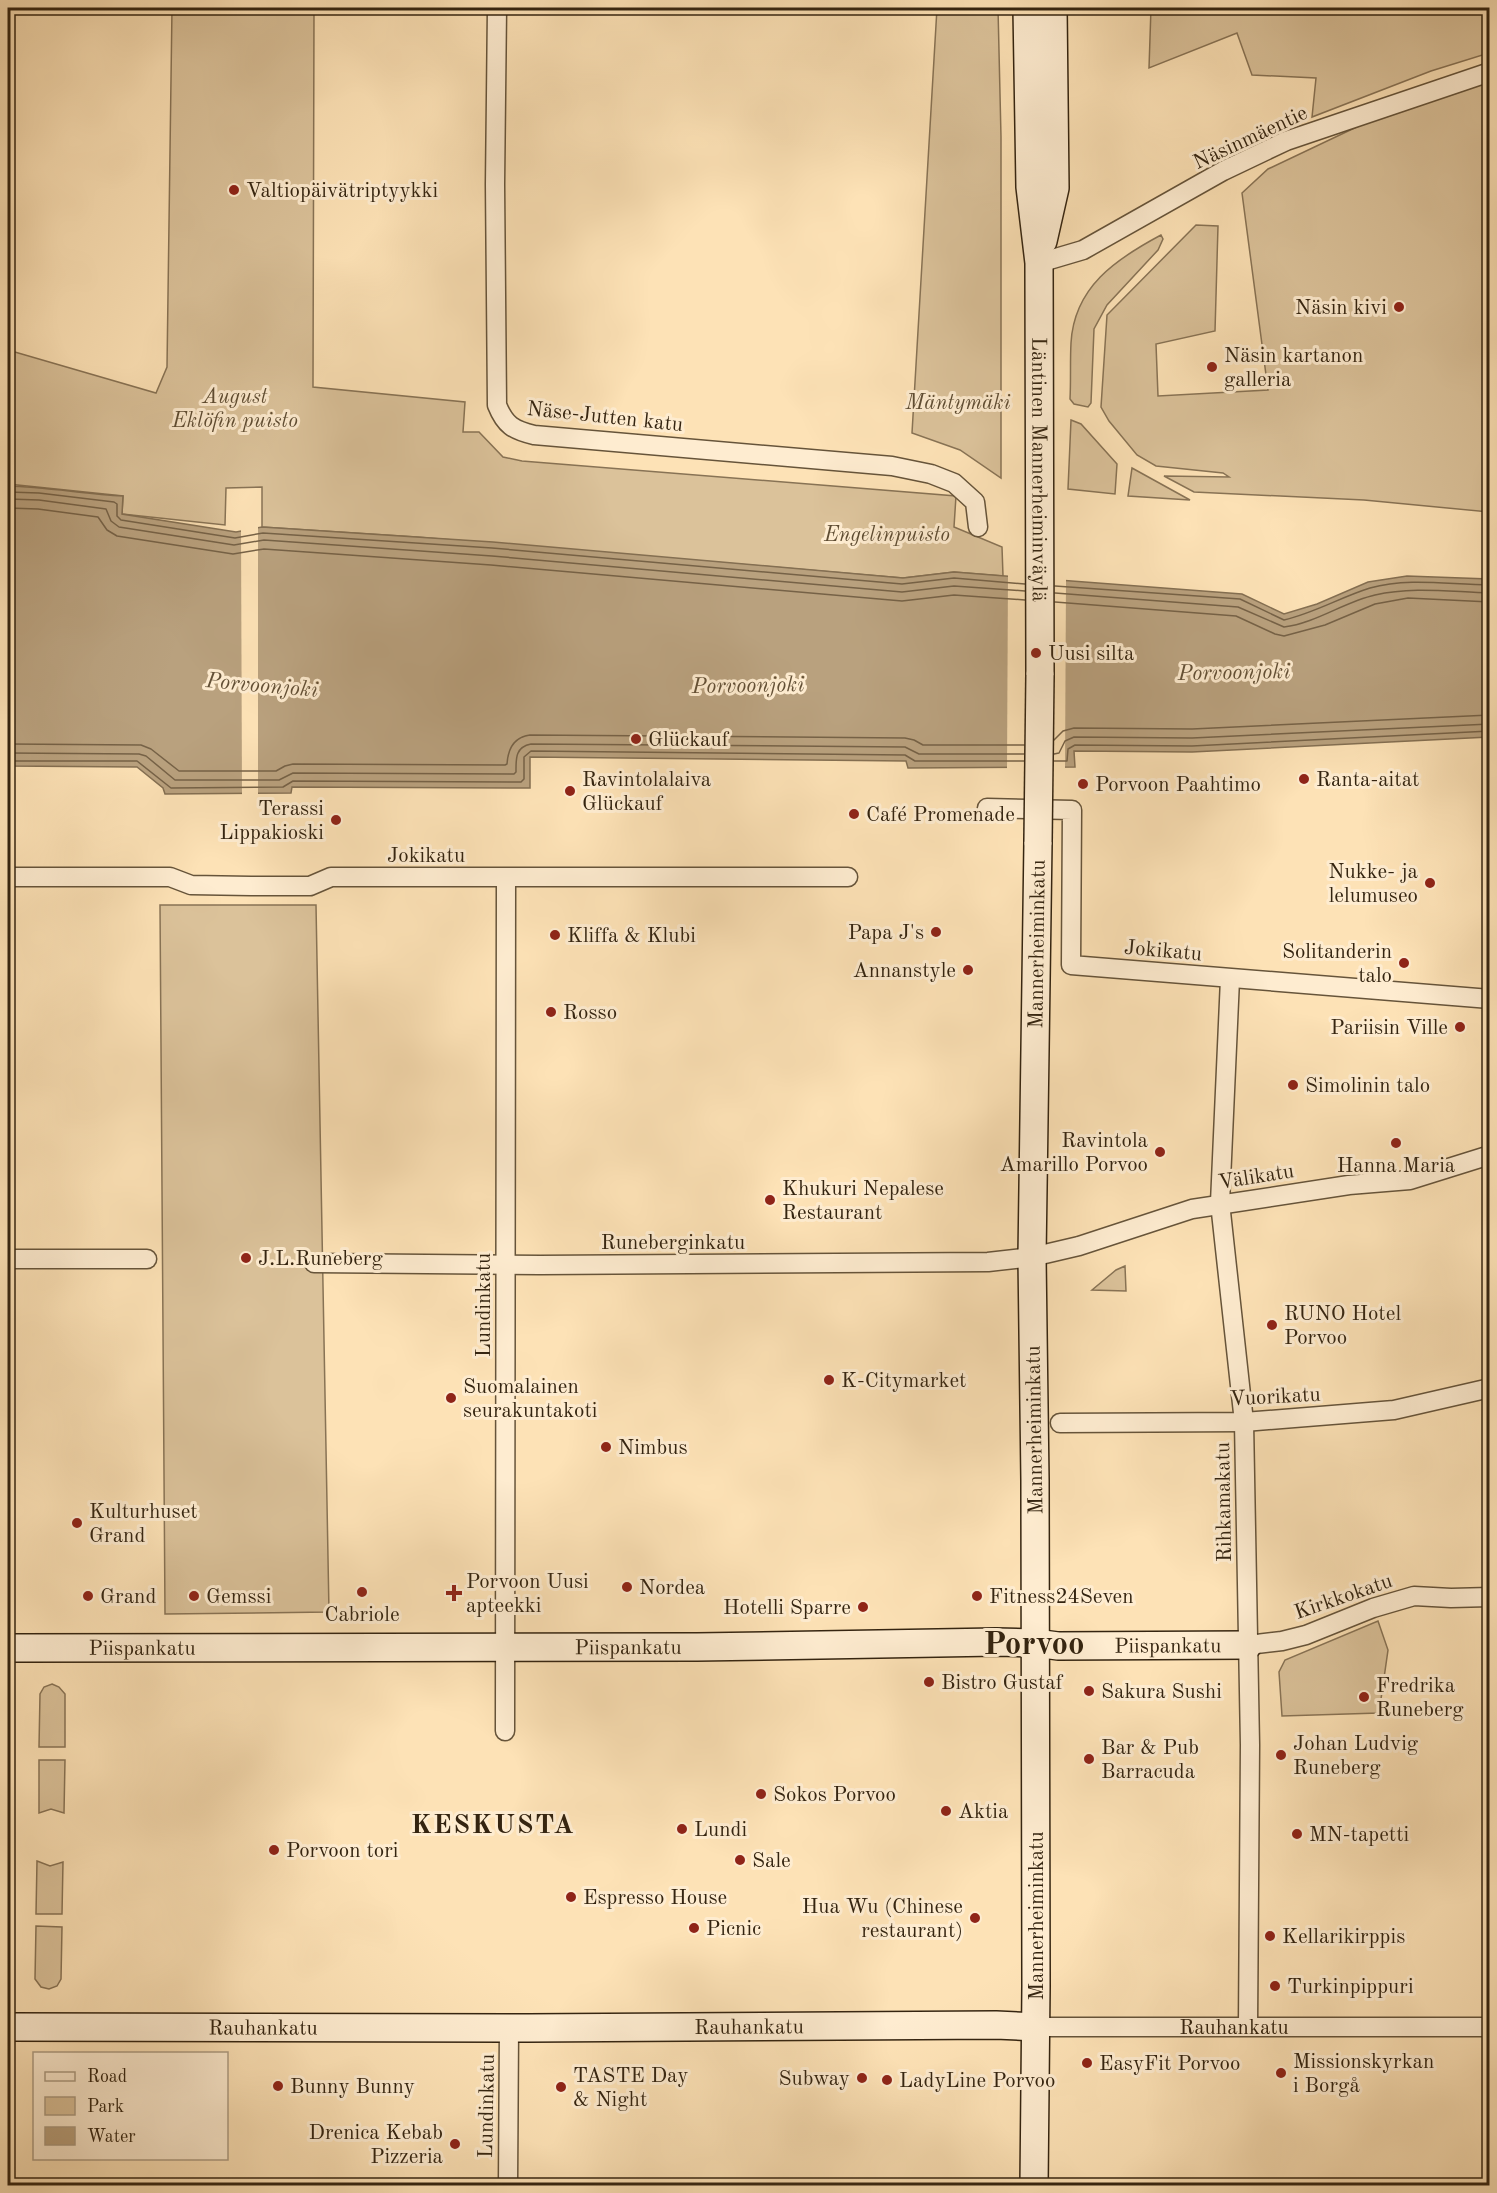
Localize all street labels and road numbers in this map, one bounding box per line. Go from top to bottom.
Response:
street label: Näsinmäentie [1190,103,1311,174]
street label: Läntinen Mannerheiminväylä [1027,337,1049,602]
street label: Näse-Jutten katu [526,399,684,436]
street label: Jokikatu [387,846,465,867]
street label: Mannerheiminkatu [1026,859,1050,1029]
street label: Jokikatu [1123,938,1203,965]
street label: Välikatu [1217,1161,1296,1194]
street label: Runeberginkatu [601,1233,745,1254]
street label: Lundinkatu [474,1253,495,1357]
street label: Mannerheiminkatu [1024,1345,1047,1515]
street label: Vuorikatu [1229,1385,1321,1410]
street label: Rihkamakatu [1213,1442,1236,1562]
street label: Kirkkokatu [1292,1571,1395,1624]
street label: Piispankatu [1114,1636,1221,1658]
street label: Piispankatu [574,1638,682,1659]
street label: Piispankatu [88,1639,196,1660]
street label: Mannerheiminkatu [1027,1831,1048,2001]
street label: Rauhankatu [694,2017,804,2039]
street label: Rauhankatu [208,2018,318,2040]
street label: Rauhankatu [1179,2018,1289,2039]
street label: Lundinkatu [476,2054,499,2158]

